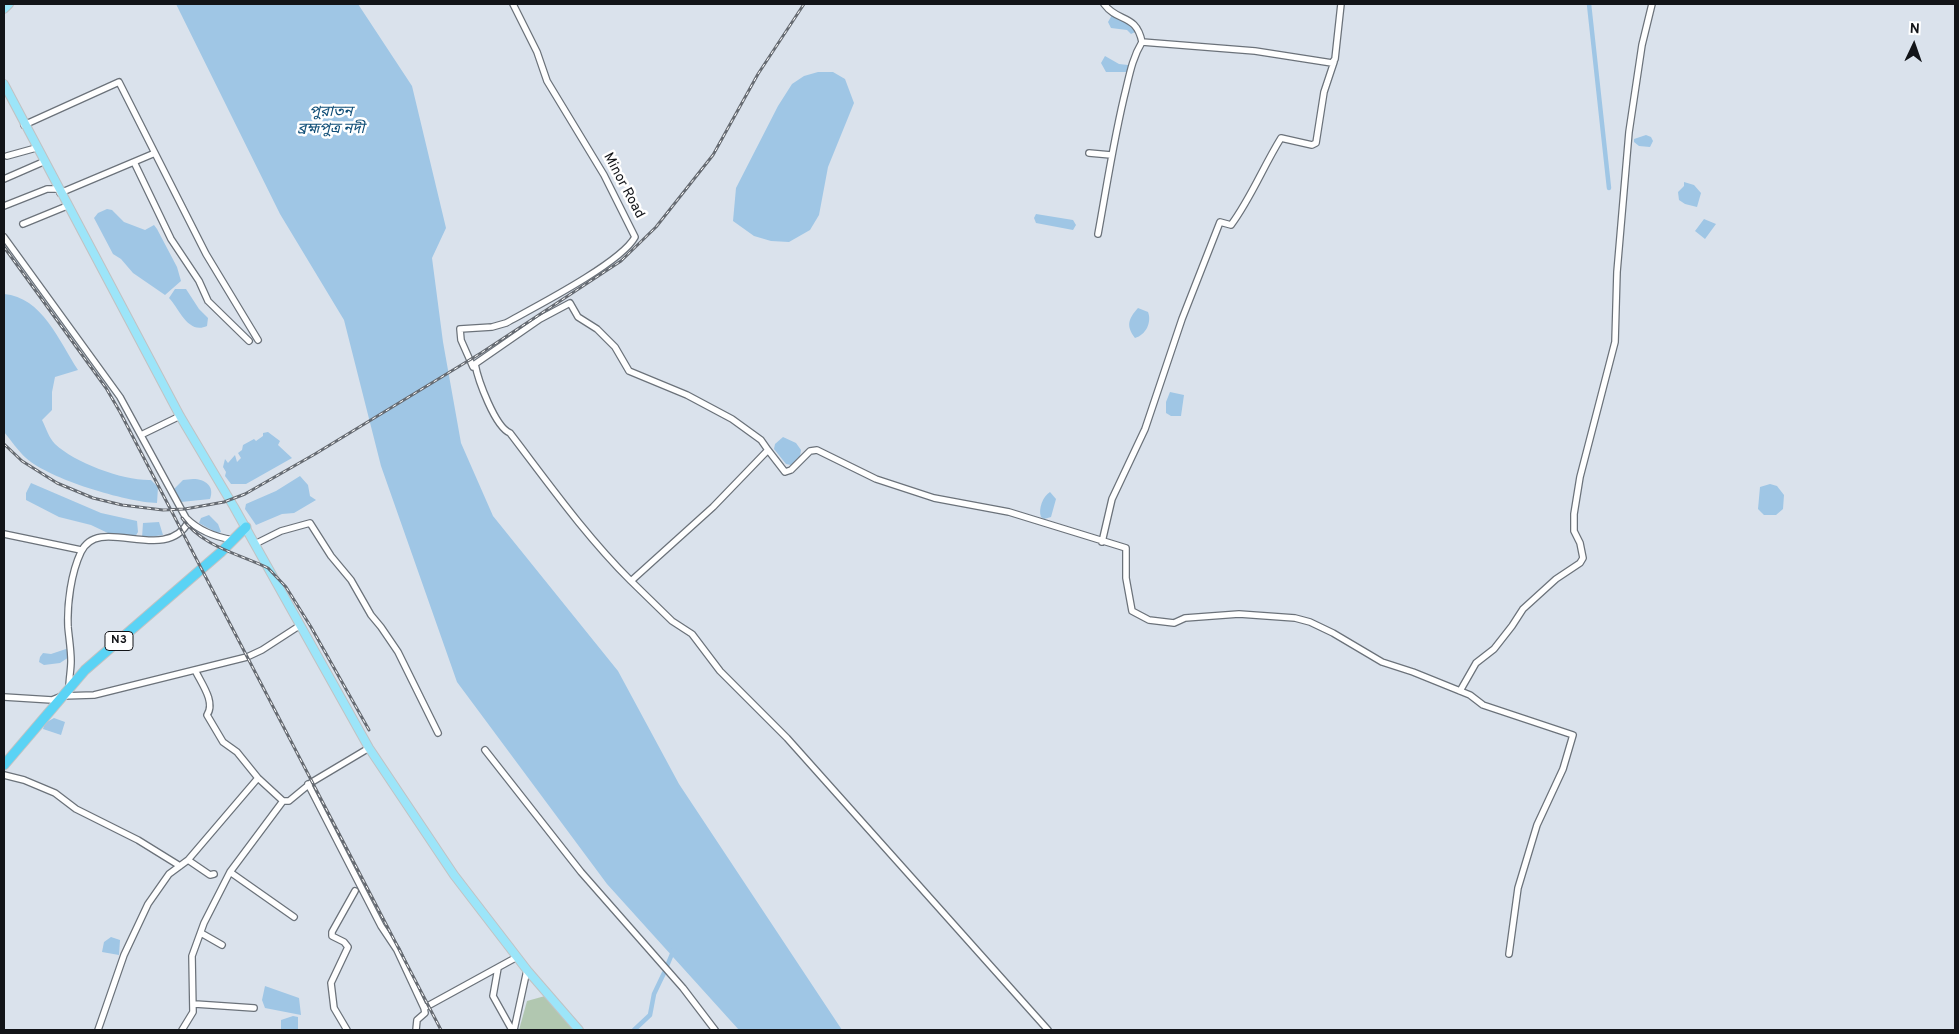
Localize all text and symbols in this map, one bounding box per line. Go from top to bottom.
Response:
north arrow [1889,20,1939,70]
text: N [1909,21,1920,38]
water label: পুরাতন ব্রহ্মপুত্র নদী [297,104,365,139]
street label: Minor Road [599,150,647,222]
road number: N3 [105,631,133,650]

